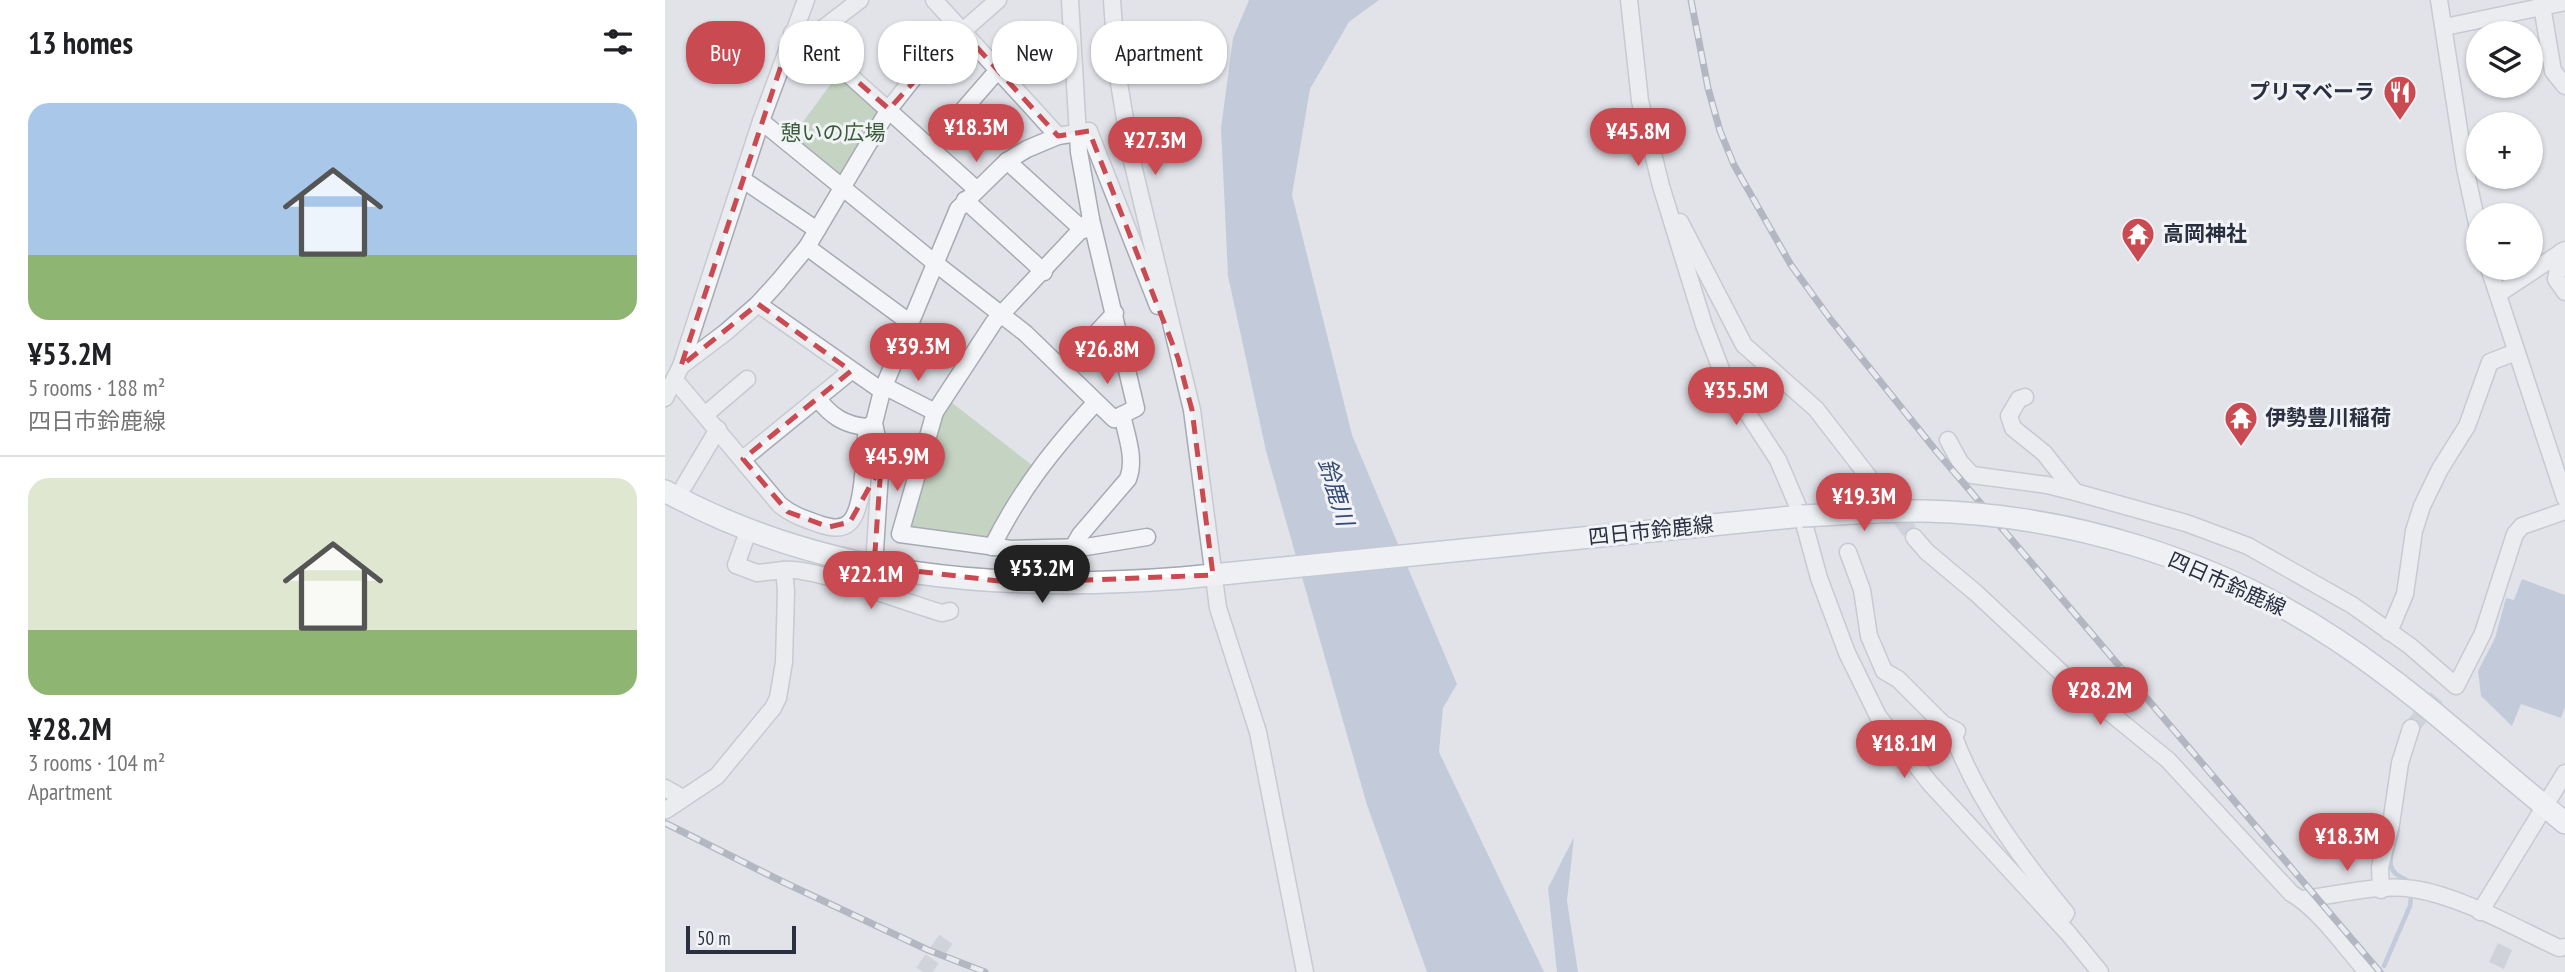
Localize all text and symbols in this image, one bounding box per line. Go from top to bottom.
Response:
chip: Buy [686,21,765,84]
chip: Rent [779,21,864,84]
chip: Filters [878,21,978,84]
chip: New [992,21,1077,84]
chip: Apartment [1091,21,1227,84]
map controls [2466,21,2543,280]
button: layers [2466,21,2543,98]
text: 13 homes [28,23,133,62]
icon: filters [599,23,637,61]
restaurant icon: プリマベーラ [2381,73,2419,122]
place label: プリマベーラ [2249,78,2375,105]
pin: ¥18.3M [919,104,1033,164]
pin: ¥45.8M [1581,108,1695,168]
text: ¥18.3M [944,112,1008,141]
button: + [2466,112,2543,189]
text: ¥45.8M [1606,116,1670,145]
pin: ¥27.3M [1098,118,1212,177]
park label: 憩いの広場 [781,119,886,146]
text: ¥27.3M [1124,125,1186,154]
icon: home [270,149,396,275]
button: − [2466,203,2543,280]
temple icon: 高岡神社 [2119,215,2157,264]
place label: 高岡神社 [2163,220,2247,247]
pin: ¥39.3M [861,324,975,383]
pin: ¥26.8M [1050,326,1164,386]
text: ¥39.3M [886,331,950,360]
text: ¥53.2M [28,334,112,373]
text: ¥26.8M [1075,334,1139,363]
pin: ¥35.5M [1679,368,1793,427]
text: 5 rooms · 188 m² [28,373,165,402]
text: ¥35.5M [1704,375,1768,404]
temple icon: 伊勢豊川稲荷 [2222,399,2260,448]
place label: 伊勢豊川稲荷 [2265,404,2391,431]
text: 四日市鈴鹿線 [28,406,166,435]
pin: ¥45.9M [840,434,954,493]
text: ¥45.9M [865,441,929,470]
water label: 鈴鹿川 [1313,455,1361,532]
pin: ¥19.3M [1807,474,1921,533]
text: ¥19.3M [1832,481,1896,510]
street label: 四日市鈴鹿線 [1587,510,1715,551]
icon: home [270,523,396,649]
pin: ¥53.2M [985,546,1099,605]
street label: 四日市鈴鹿線 [2164,546,2290,622]
pin: ¥22.1M [814,552,928,611]
text: ¥53.2M [1010,553,1074,582]
text: ¥22.1M [839,559,903,588]
pin: ¥28.2M [2043,668,2157,727]
text: ¥28.2M [2068,675,2132,704]
text: ¥28.2M [28,709,112,748]
pin: ¥18.1M [1847,720,1961,780]
text: ¥18.1M [1872,728,1936,757]
text: 3 rooms · 104 m² [28,748,165,777]
text: Apartment [28,777,112,806]
pin: ¥18.3M [2290,814,2404,873]
text: ¥18.3M [2315,821,2379,850]
scale bar [686,923,796,955]
text: 50 m [697,926,731,950]

